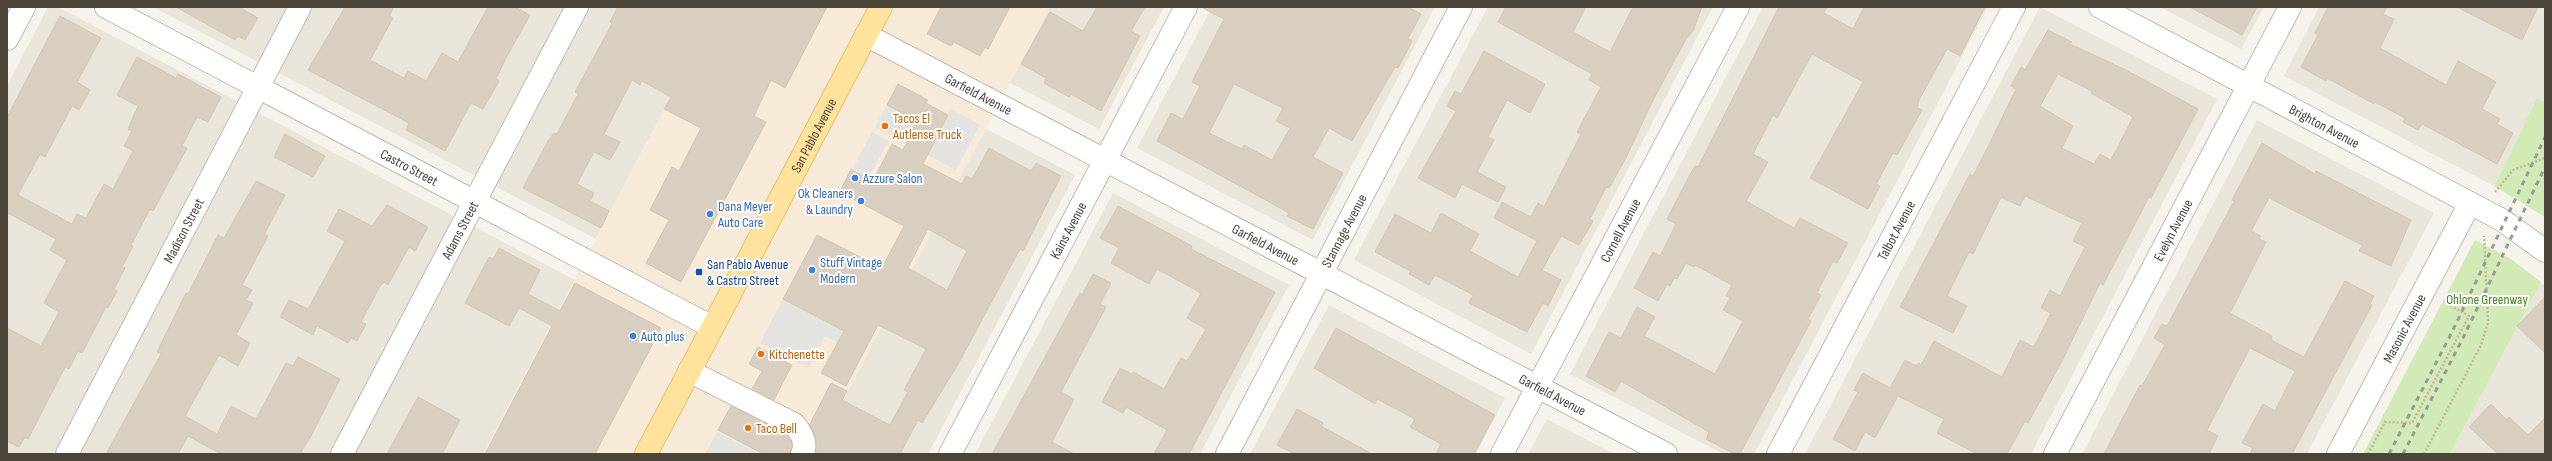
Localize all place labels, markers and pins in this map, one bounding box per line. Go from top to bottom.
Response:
place label: Tacos El Autlense Truck [892,110,962,143]
marker: Tacos El Autlense Truck [880,121,890,131]
place label: Azzure Salon [862,170,922,187]
marker: Azzure Salon [850,173,860,183]
place label: Ok Cleaners & Laundry [798,185,854,218]
marker: Ok Cleaners & Laundry [856,196,866,206]
place label: Dana Meyer Auto Care [717,198,773,231]
marker: Dana Meyer Auto Care [705,209,715,219]
place label: Stuff Vintage Modern [820,254,882,287]
place label: San Pablo Avenue & Castro Street [707,256,788,289]
marker: Stuff Vintage Modern [807,265,817,275]
marker: San Pablo Avenue & Castro Street [694,267,704,277]
place label: Auto plus [640,328,684,345]
marker: Auto plus [628,331,638,341]
place label: Kitchenette [769,346,825,363]
marker: Kitchenette [756,349,766,359]
place label: Taco Bell [756,420,797,437]
marker: Taco Bell [743,423,753,433]

